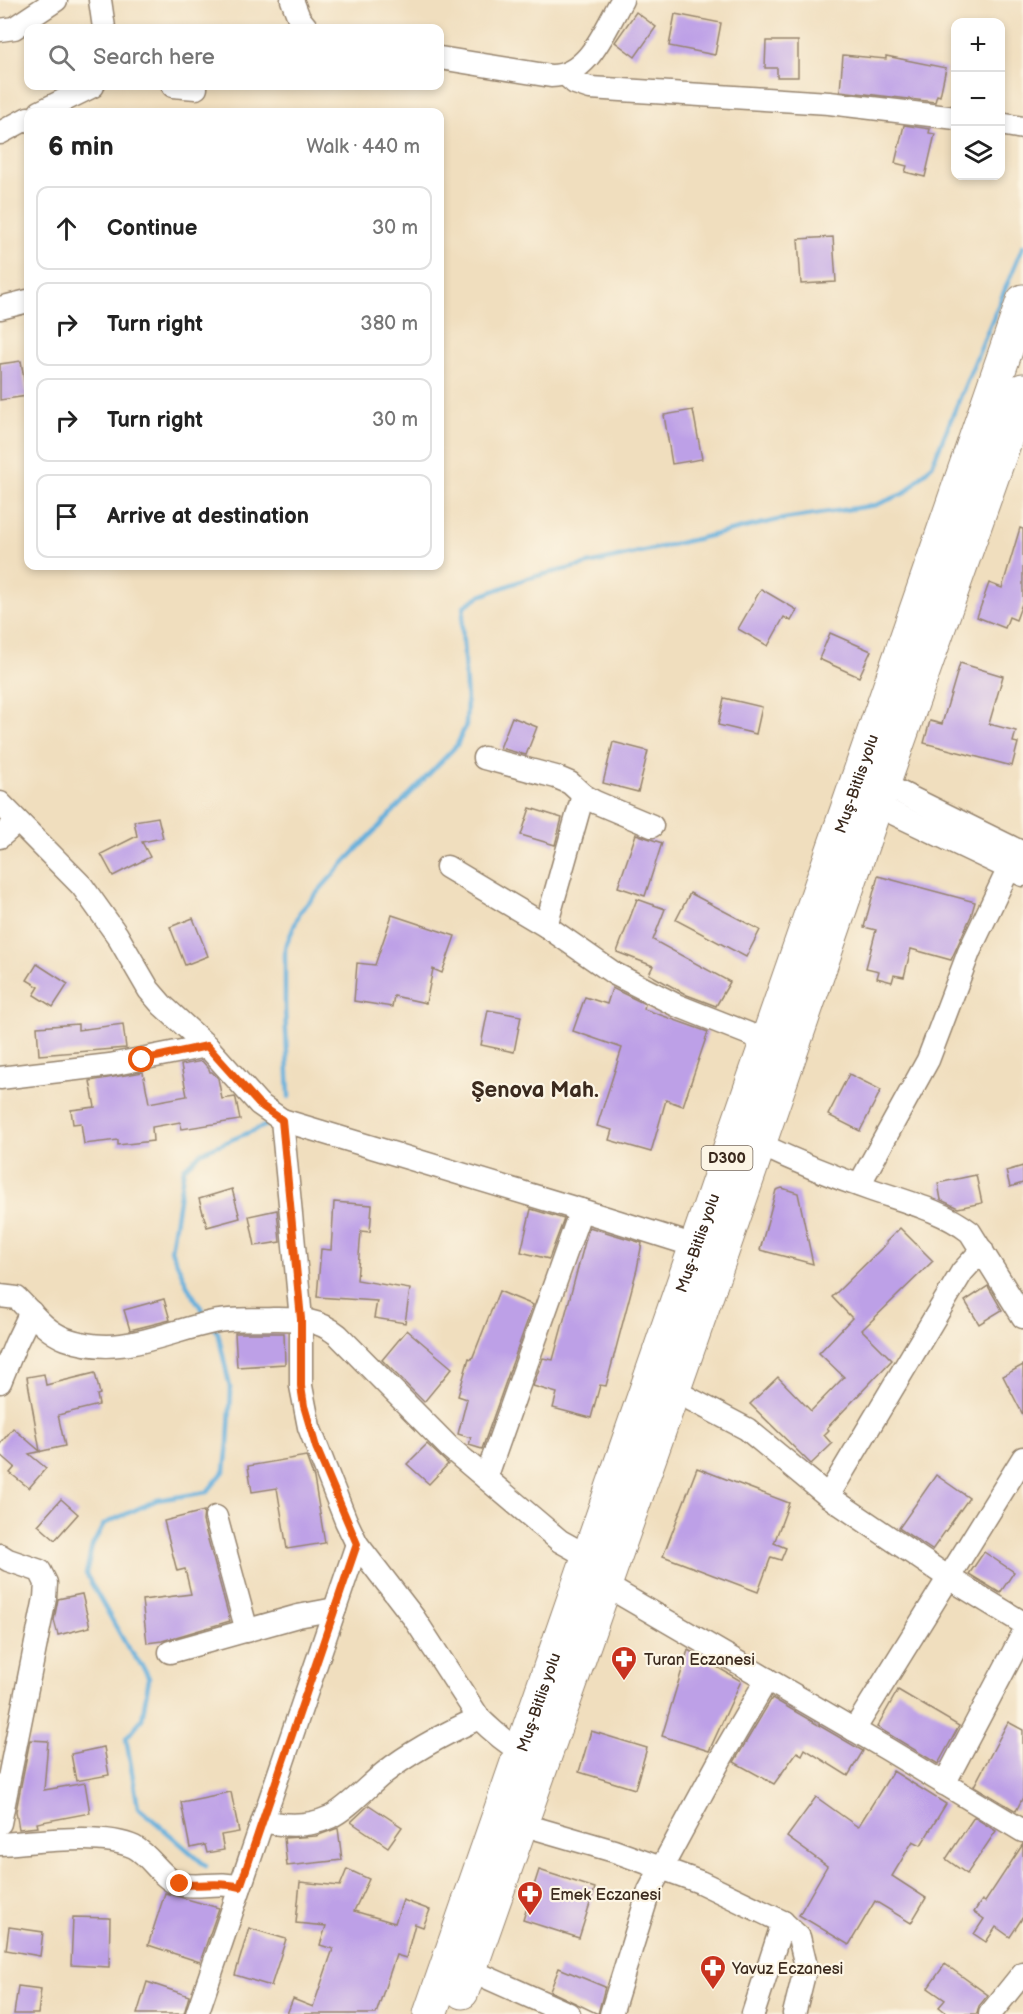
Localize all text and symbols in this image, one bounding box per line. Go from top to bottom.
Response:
map controls [951,18,1005,180]
button: + [951,18,1005,72]
search box [24,24,444,90]
icon: search [45,41,78,74]
text: Search here [93,44,215,71]
button: − [951,72,1005,126]
button: layers [951,126,1005,180]
text: 6 min [48,132,114,163]
text: Walk · 440 m [306,135,420,159]
icon: ahead [50,212,83,245]
text: Continue [107,215,197,242]
text: 30 m [372,216,418,240]
icon: right [50,308,83,341]
text: Turn right [107,311,203,338]
text: 380 m [360,312,418,336]
icon: right [50,404,83,437]
text: Turn right [107,407,203,434]
text: 30 m [372,408,418,432]
icon: arrive [50,500,83,533]
text: Arrive at destination [107,503,309,530]
street label: Muş-Bitlis yolu [831,732,883,836]
route start [128,1046,154,1072]
district label: Şenova Mah. [471,1077,599,1104]
road number: D300 [702,1146,752,1170]
street label: Muş-Bitlis yolu [672,1191,724,1295]
pharmacy icon: Turan Eczanesi [609,1644,639,1682]
street label: Muş-Bitlis yolu [513,1651,565,1755]
place label: Turan Eczanesi [644,1651,755,1670]
route end [166,1870,192,1896]
pharmacy icon: Emek Eczanesi [515,1879,545,1917]
place label: Emek Eczanesi [550,1886,661,1905]
pharmacy icon: Yavuz Eczanesi [698,1953,728,1991]
place label: Yavuz Eczanesi [731,1960,843,1979]

